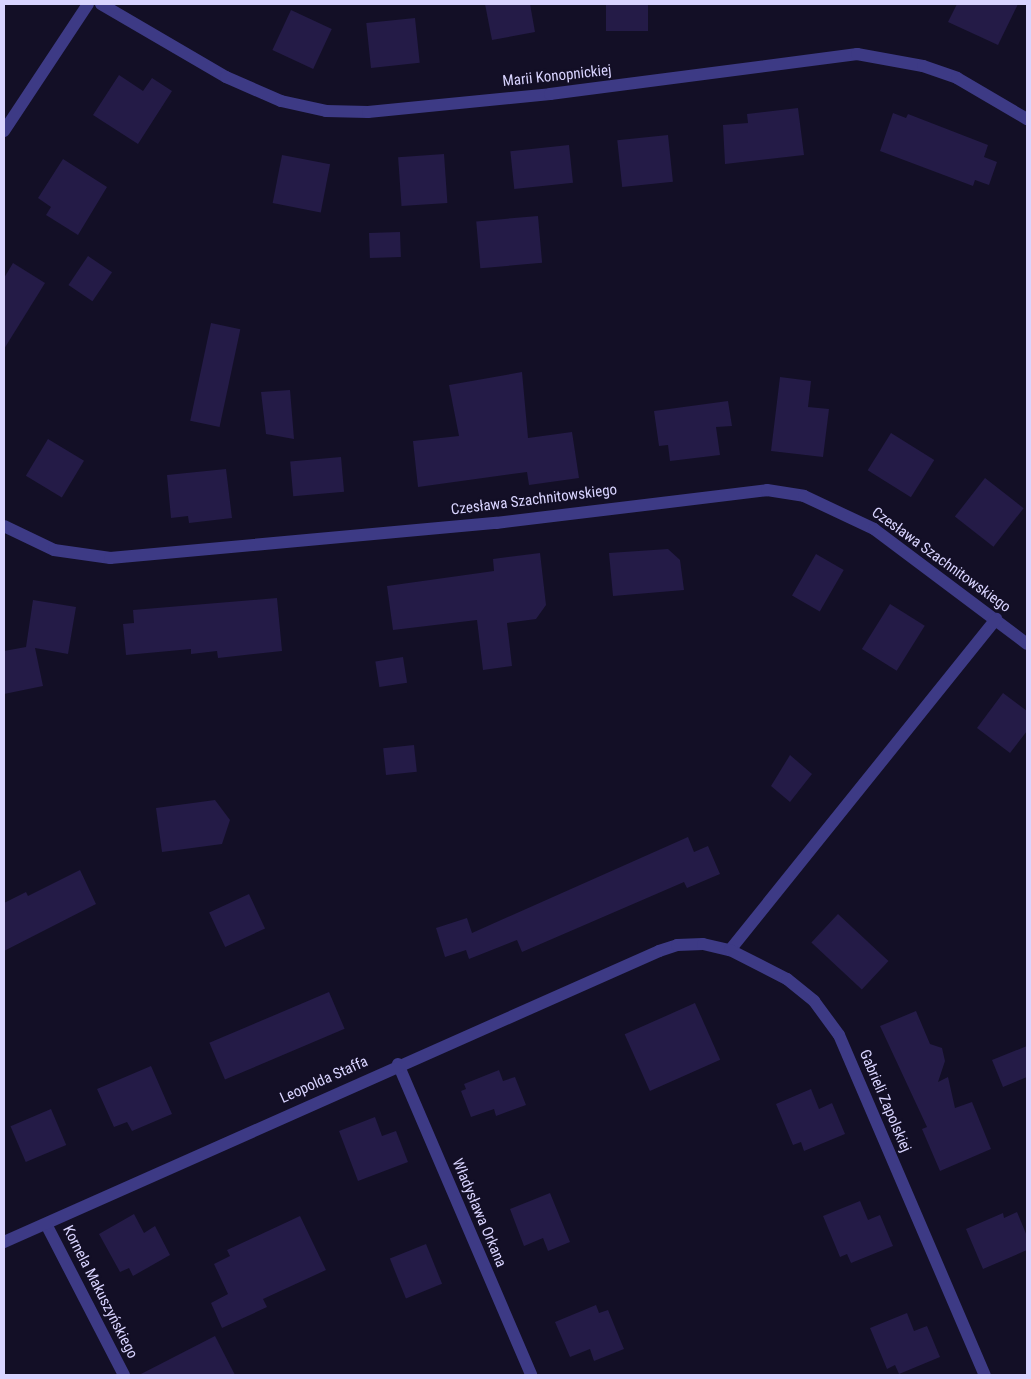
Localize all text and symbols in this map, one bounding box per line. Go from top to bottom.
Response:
street label: Marii Konopnickiej [502,61,612,91]
street label: Czesława Szachnitowskiego [450,481,618,519]
street label: Czesława Szachnitowskiego [868,504,1014,616]
street label: Gabrieli Zapolskiej [855,1047,915,1155]
street label: Leopolda Staffa [277,1053,371,1107]
street label: Władysława Orkana [448,1156,510,1270]
street label: Kornela Makuszyńskiego [59,1222,141,1362]

